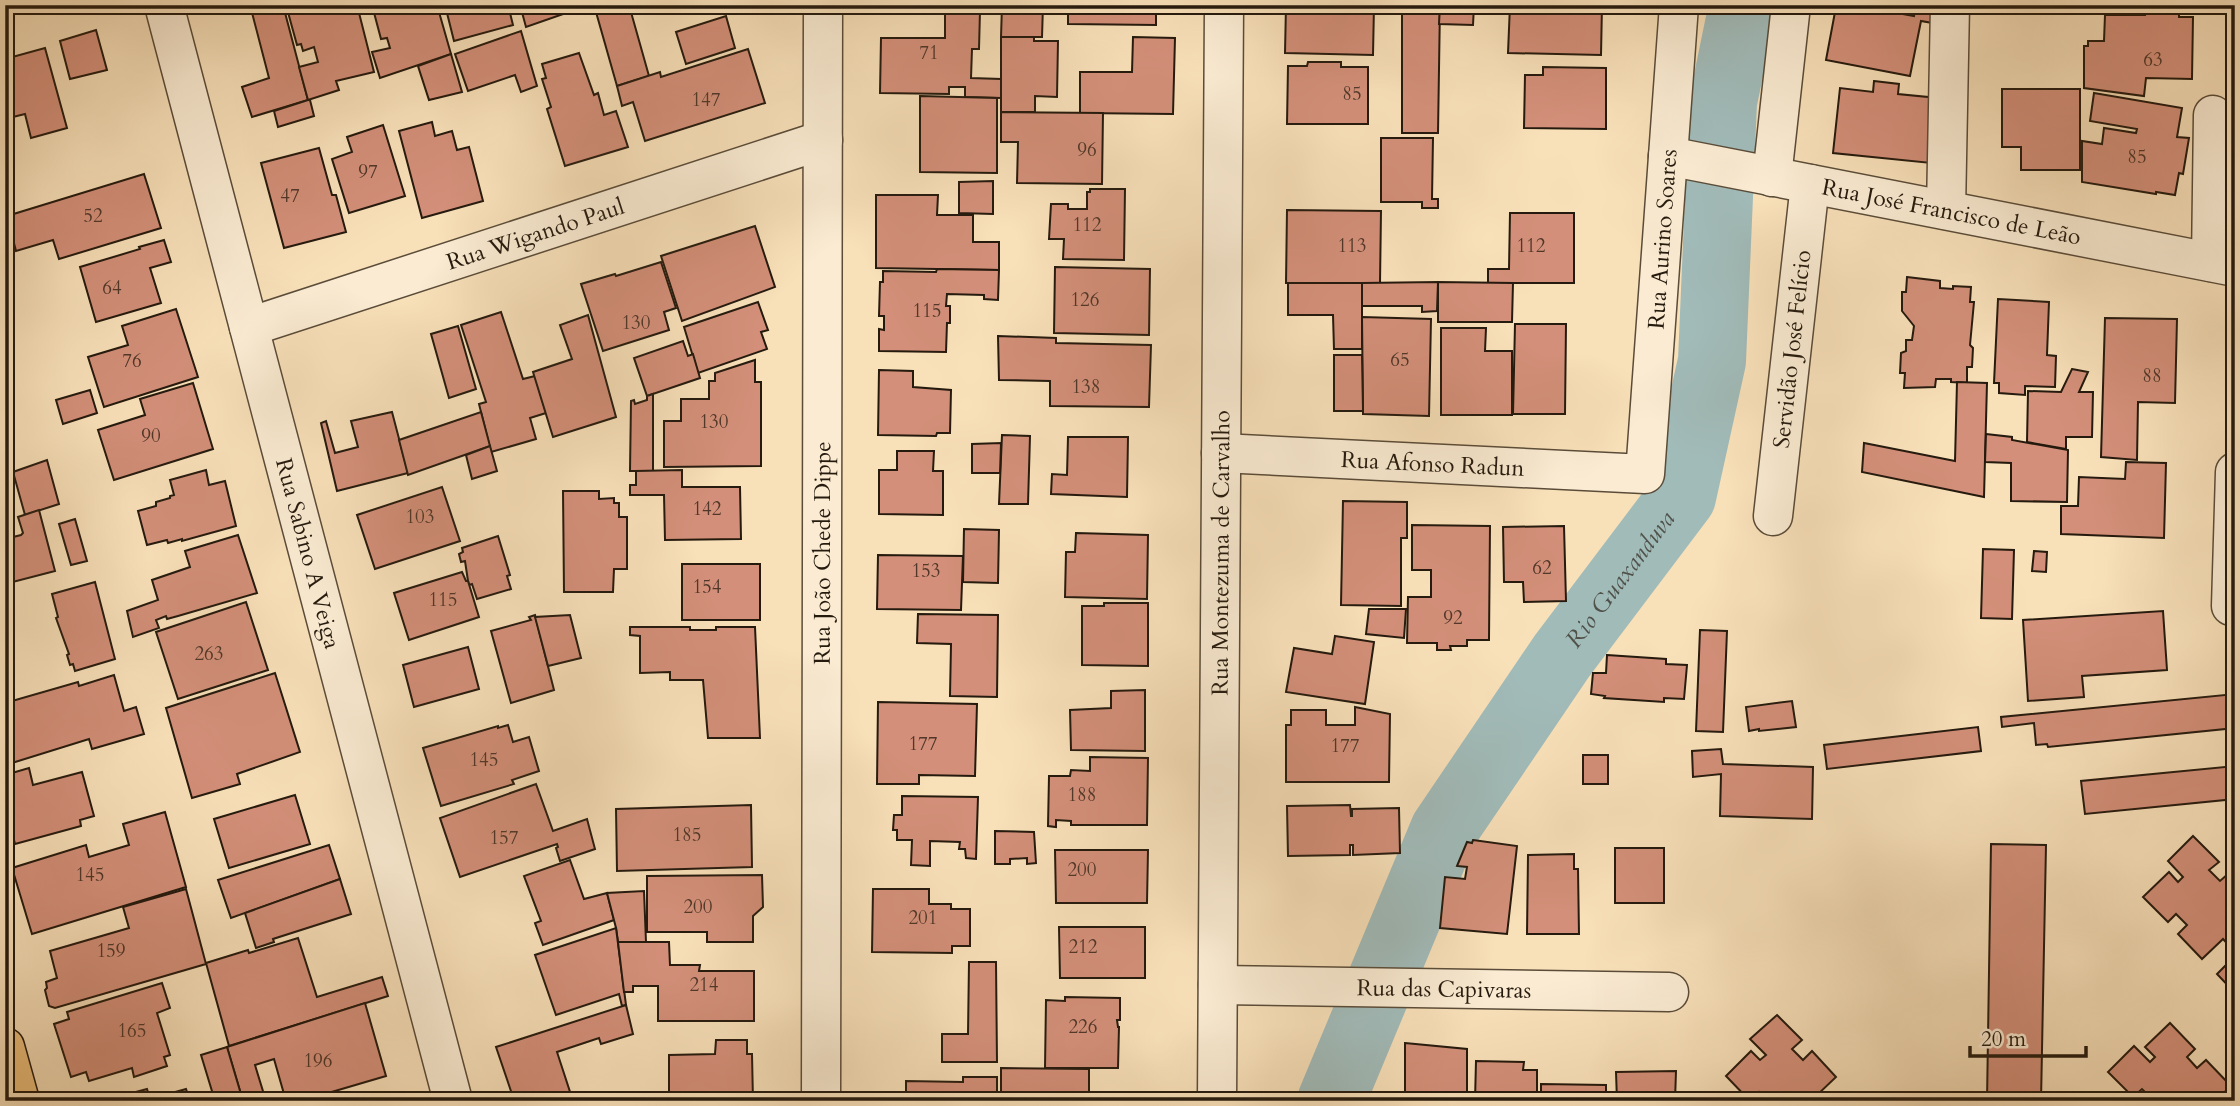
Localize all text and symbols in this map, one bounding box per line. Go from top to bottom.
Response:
house number: 71 [919,40,939,66]
house number: 63 [2143,47,2163,73]
house number: 85 [1342,81,1362,107]
house number: 147 [691,87,721,113]
house number: 96 [1077,137,1097,163]
house number: 85 [2127,144,2147,170]
street label: Rua Aurino Soares [1640,148,1684,330]
house number: 97 [358,159,378,185]
street label: Rua José Francisco de Leão [1819,171,2084,252]
house number: 47 [280,183,300,209]
street label: Rua Wigando Paul [442,190,628,277]
house number: 52 [83,203,103,229]
house number: 112 [1072,212,1102,238]
house number: 113 [1337,233,1367,259]
house number: 112 [1516,233,1546,259]
street label: Servidão José Felício [1765,248,1818,450]
house number: 64 [102,275,122,301]
house number: 126 [1070,287,1100,313]
house number: 115 [912,298,942,324]
house number: 130 [621,310,651,336]
house number: 65 [1390,347,1410,373]
house number: 76 [122,348,142,374]
house number: 88 [2142,363,2162,389]
house number: 138 [1071,374,1101,400]
house number: 130 [699,409,729,435]
street label: Rua Montezuma de Carvalho [1204,410,1237,696]
house number: 90 [141,423,161,449]
street label: Rua João Chede Dippe [806,441,838,665]
street label: Rua Afonso Radun [1340,443,1525,484]
street label: Rua Sabino A Veiga [269,455,349,652]
house number: 142 [692,496,722,522]
house number: 103 [405,504,435,530]
water label: Rio Guaxanduva [1557,504,1683,655]
house number: 62 [1532,555,1552,581]
house number: 153 [911,558,941,584]
house number: 154 [692,574,722,600]
house number: 115 [428,587,458,613]
house number: 92 [1443,605,1463,631]
house number: 263 [194,641,224,667]
house number: 177 [908,731,938,757]
house number: 177 [1330,733,1360,759]
house number: 145 [469,747,499,773]
house number: 188 [1067,782,1097,808]
house number: 185 [672,822,702,848]
house number: 157 [489,825,519,851]
house number: 200 [1067,857,1097,883]
house number: 145 [75,862,105,888]
house number: 200 [683,894,713,920]
house number: 201 [908,905,938,931]
house number: 212 [1068,934,1098,960]
house number: 159 [96,938,126,964]
house number: 214 [689,972,719,998]
street label: Rua das Capivaras [1356,972,1532,1005]
house number: 226 [1068,1014,1098,1040]
scale bar [1970,1015,2086,1059]
house number: 165 [117,1018,147,1044]
text: 20 m [1981,1025,2026,1054]
house number: 196 [303,1048,333,1074]

